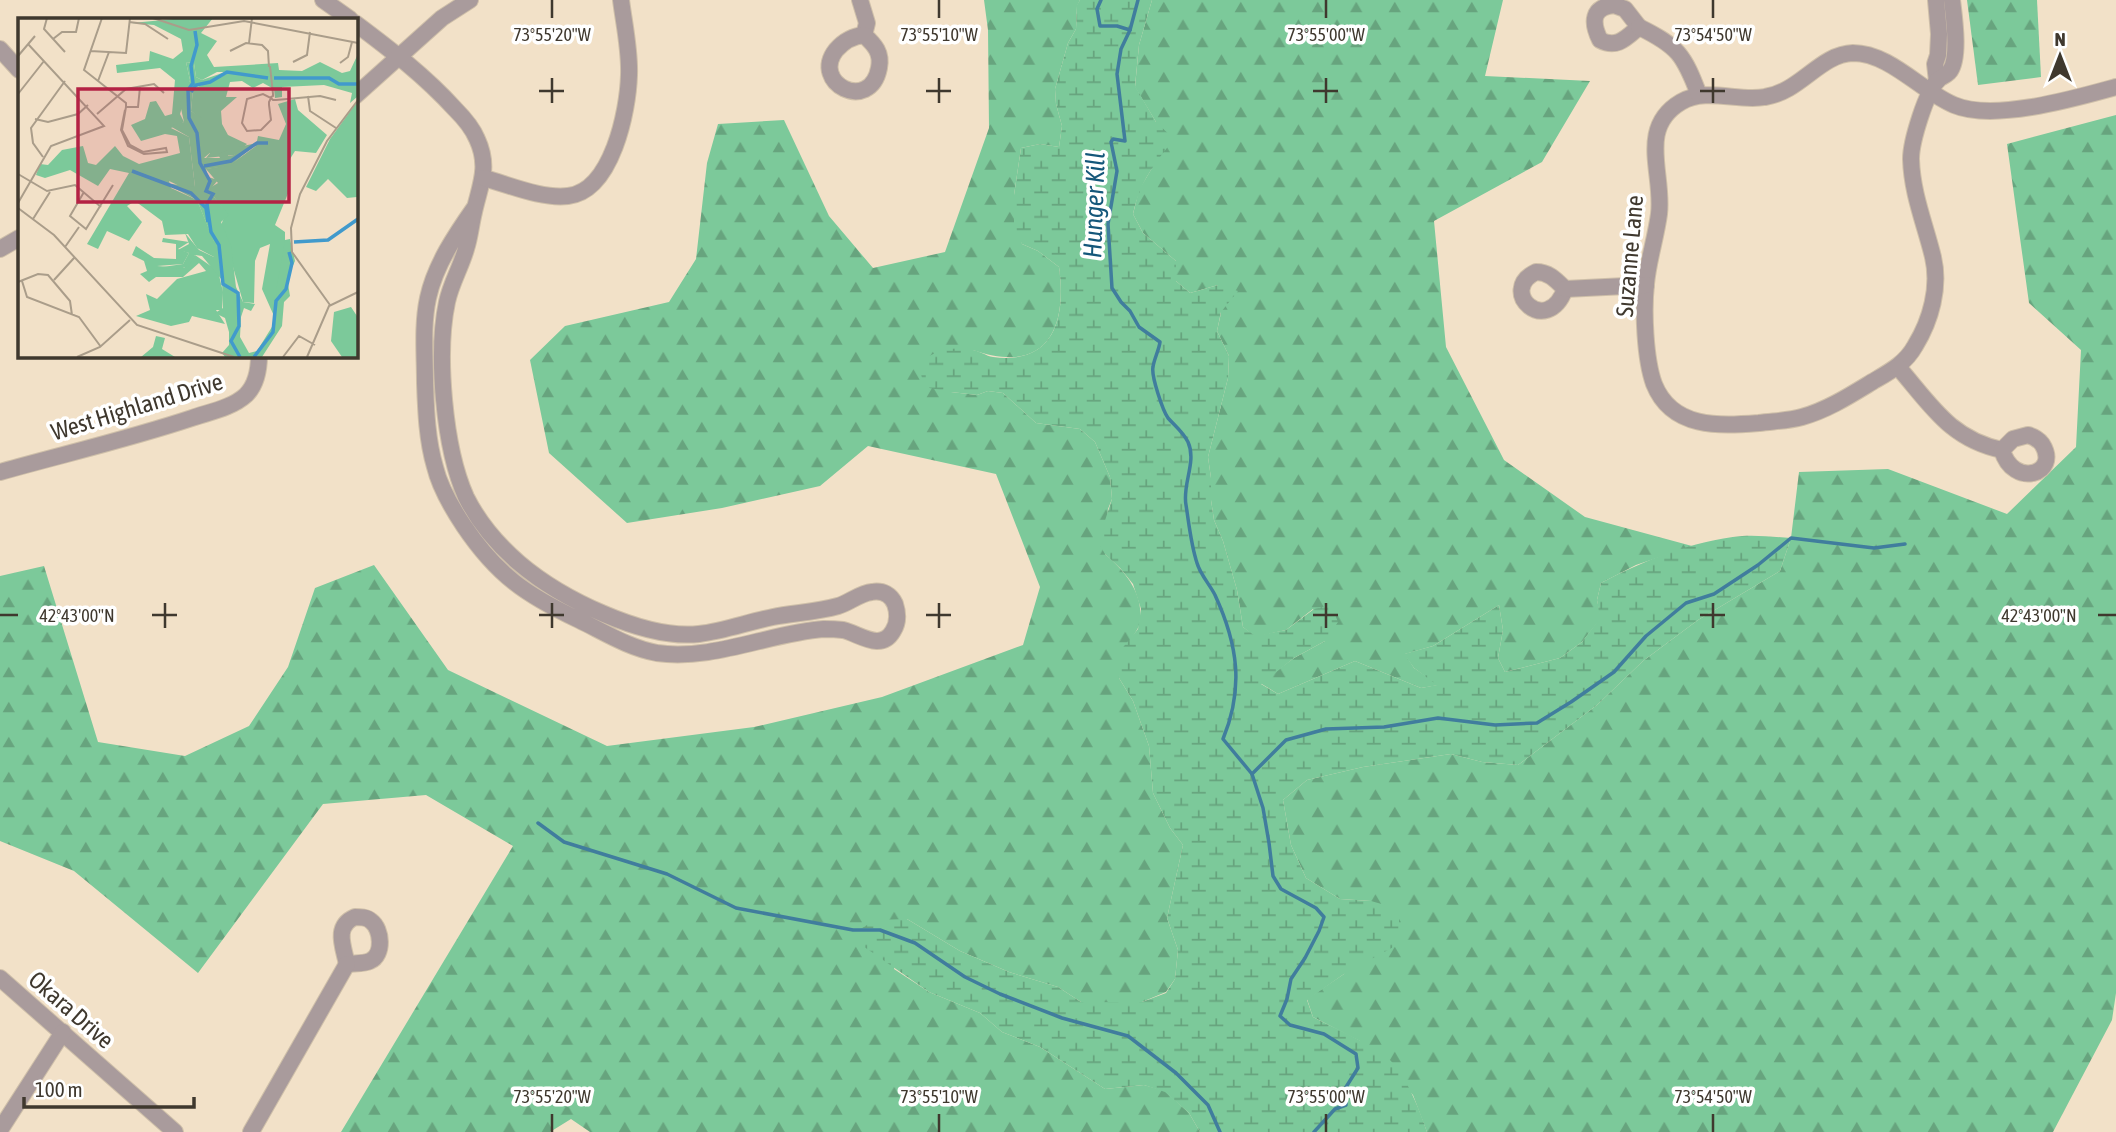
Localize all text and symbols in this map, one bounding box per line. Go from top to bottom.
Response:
inset map [18,18,357,357]
north arrow [2025,21,2095,91]
text: 73°55'20"W [513,24,591,45]
text: 73°55'10"W [900,24,978,45]
text: 73°55'00"W [1287,24,1365,45]
text: 73°54'50"W [1674,24,1752,45]
text: N [2054,28,2066,50]
water label: Hunger Kill [1077,151,1111,259]
street label: Suzanne Lane [1611,194,1648,318]
street label: West Highland Drive [48,368,226,445]
text: 42°43'00"N [39,605,115,626]
text: 42°43'00"N [2001,605,2077,626]
street label: Okara Drive [23,966,119,1054]
scale bar [24,1066,194,1110]
text: 100 m [35,1077,83,1101]
text: 73°55'20"W [513,1086,591,1107]
text: 73°55'10"W [900,1086,978,1107]
text: 73°55'00"W [1287,1086,1365,1107]
text: 73°54'50"W [1674,1086,1752,1107]

